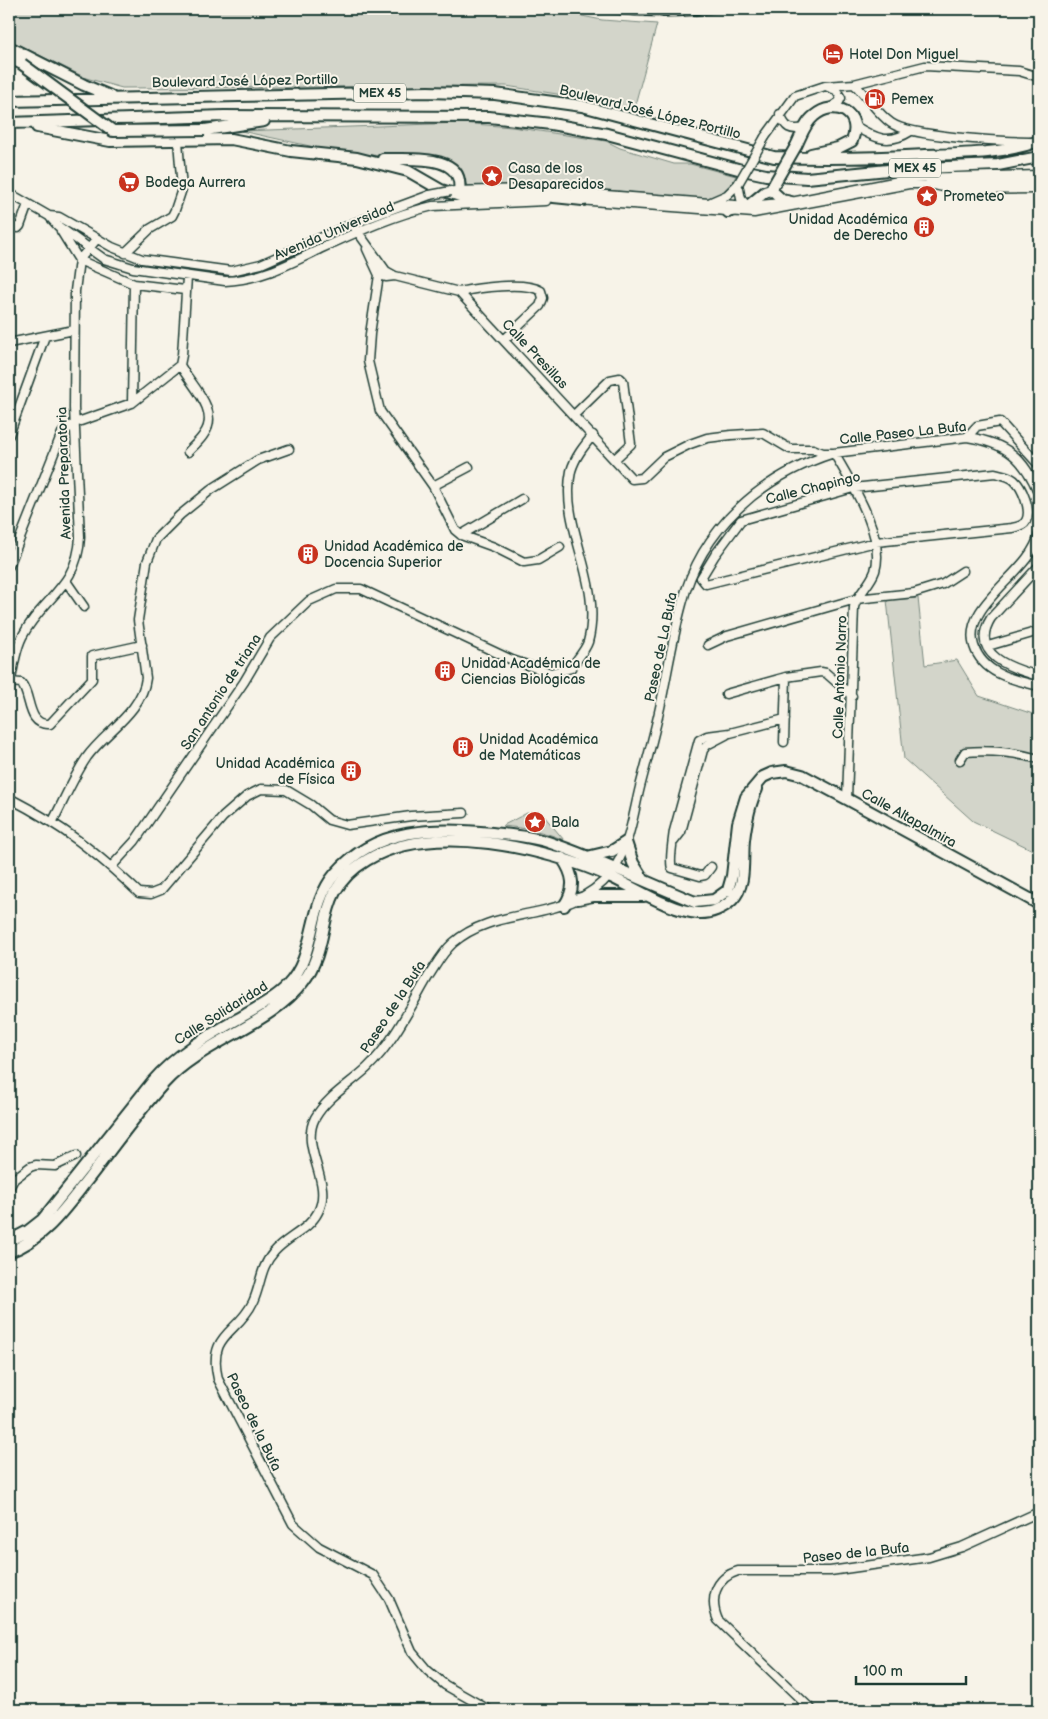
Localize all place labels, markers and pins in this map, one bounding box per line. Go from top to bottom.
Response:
hotel icon: Hotel Don Miguel [821,42,845,66]
place label: Hotel Don Miguel [849,46,958,63]
fuel station icon: Pemex [863,87,887,111]
place label: Pemex [891,91,934,108]
place label: Casa de los Desaparecidos [508,160,604,193]
place icon: Casa de los Desaparecidos [480,164,504,188]
supermarket icon: Bodega Aurrera [117,170,141,194]
place label: Bodega Aurrera [145,174,246,191]
place icon: Prometeo [915,184,939,208]
place label: Prometeo [943,188,1005,205]
place label: Unidad Académica de Derecho [789,211,908,244]
building icon: Unidad Académica de Derecho [912,215,936,239]
place label: Unidad Académica de Docencia Superior [324,538,464,571]
building icon: Unidad Académica de Docencia Superior [296,542,320,566]
place label: Unidad Académica de Ciencias Biológicas [461,655,601,688]
building icon: Unidad Académica de Ciencias Biológicas [433,659,457,683]
place label: Unidad Académica de Matemáticas [479,731,599,764]
building icon: Unidad Académica de Matemáticas [451,735,475,759]
place label: Unidad Académica de Física [216,755,335,788]
building icon: Unidad Académica de Física [339,759,363,783]
place icon: Bala [523,810,547,834]
place label: Bala [551,814,580,831]

